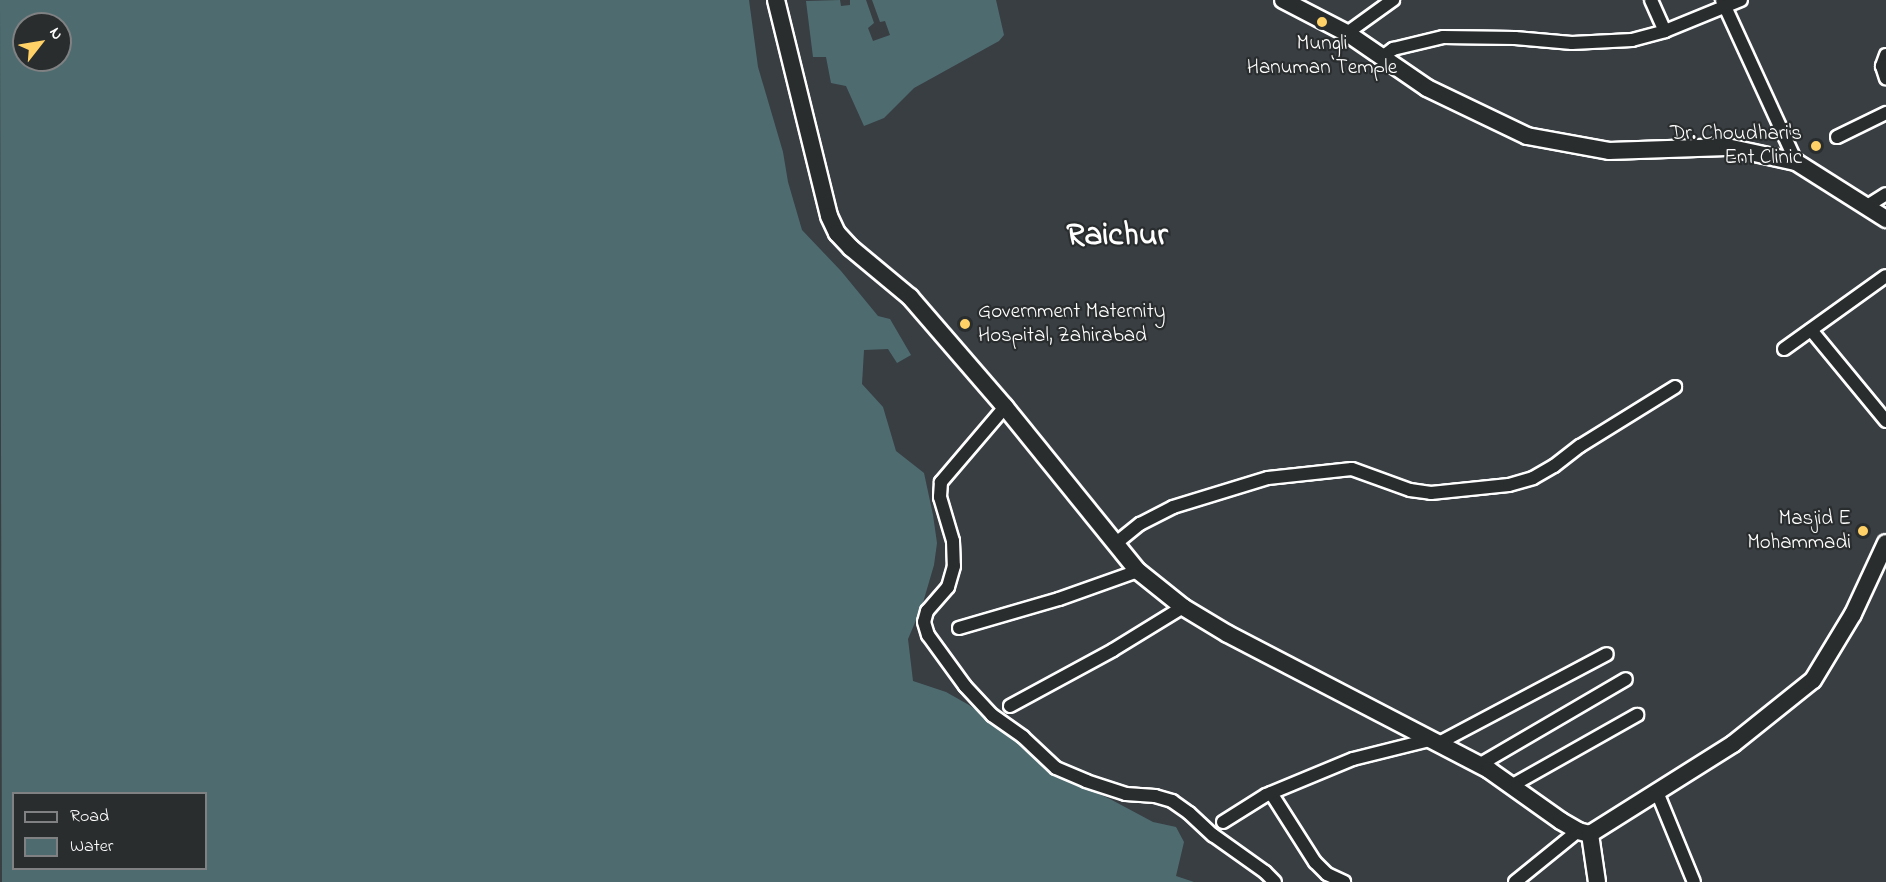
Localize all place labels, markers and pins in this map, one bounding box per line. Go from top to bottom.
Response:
marker: Mungli Hanuman Temple [1315,15,1329,29]
place label: Mungli Hanuman Temple [1247,31,1397,81]
place label: Dr. Choudhari's Ent Clinic [1670,121,1802,171]
marker: Dr. Choudhari's Ent Clinic [1807,137,1825,155]
place label: Government Maternity Hospital, Zahirabad [978,299,1165,349]
marker: Government Maternity Hospital, Zahirabad [956,315,974,333]
place label: Masjid E Mohammadi [1747,506,1851,556]
marker: Masjid E Mohammadi [1856,524,1870,538]

